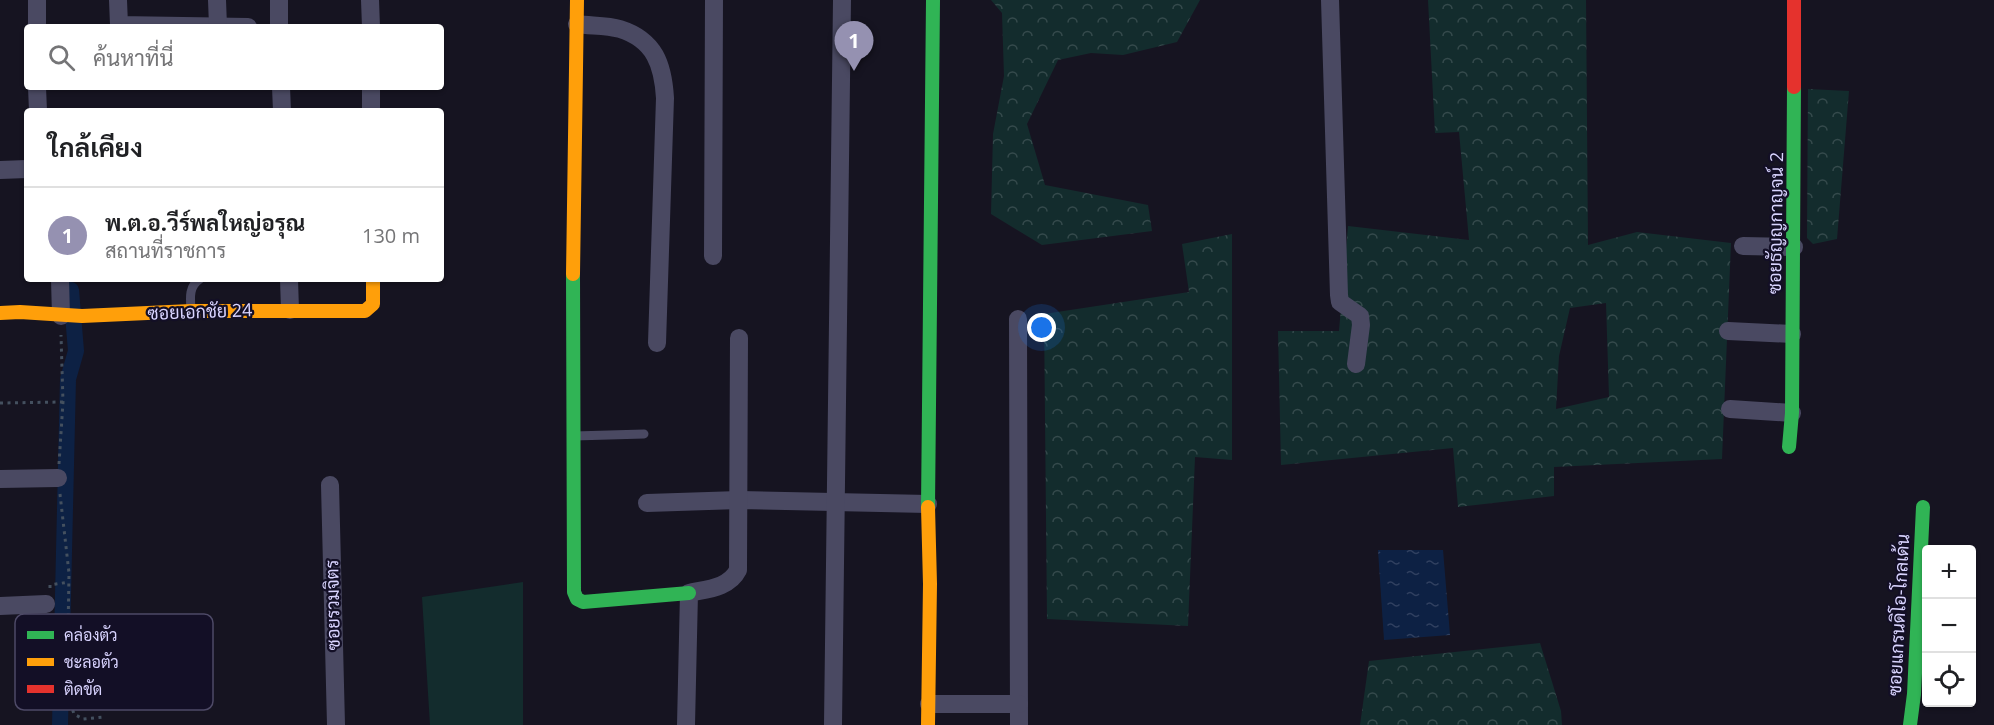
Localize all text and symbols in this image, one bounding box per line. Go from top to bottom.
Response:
pin: 1 [834,22,874,71]
search box [24,24,444,90]
icon: search [45,41,78,74]
text: ค้นหาที่นี่ [93,42,173,72]
text: ใกล้เคียง [48,129,143,165]
street label: ซอยธัญญกาญจน์ 2 [1762,152,1788,294]
text: พ.ต.อ.วีร์พลใหญ่อรุณ [105,207,305,237]
text: 1 [62,222,73,249]
text: 130 m [362,222,420,249]
text: สถานที่ราชการ [105,237,226,264]
street label: ซอยเอกชัย 24 [147,297,253,325]
your location [1027,313,1056,342]
street label: ซอยแกรนดิโอ-โกลเด้น [1882,533,1914,697]
map controls [1922,545,1976,707]
button: + [1922,545,1976,599]
street label: ซอยรวมจิตร [319,559,345,651]
button: − [1922,599,1976,653]
legend [15,614,213,710]
text: คล่องตัว [64,624,118,646]
text: ชะลอตัว [64,651,119,673]
button: locate [1922,653,1976,707]
text: ติดขัด [64,678,102,700]

